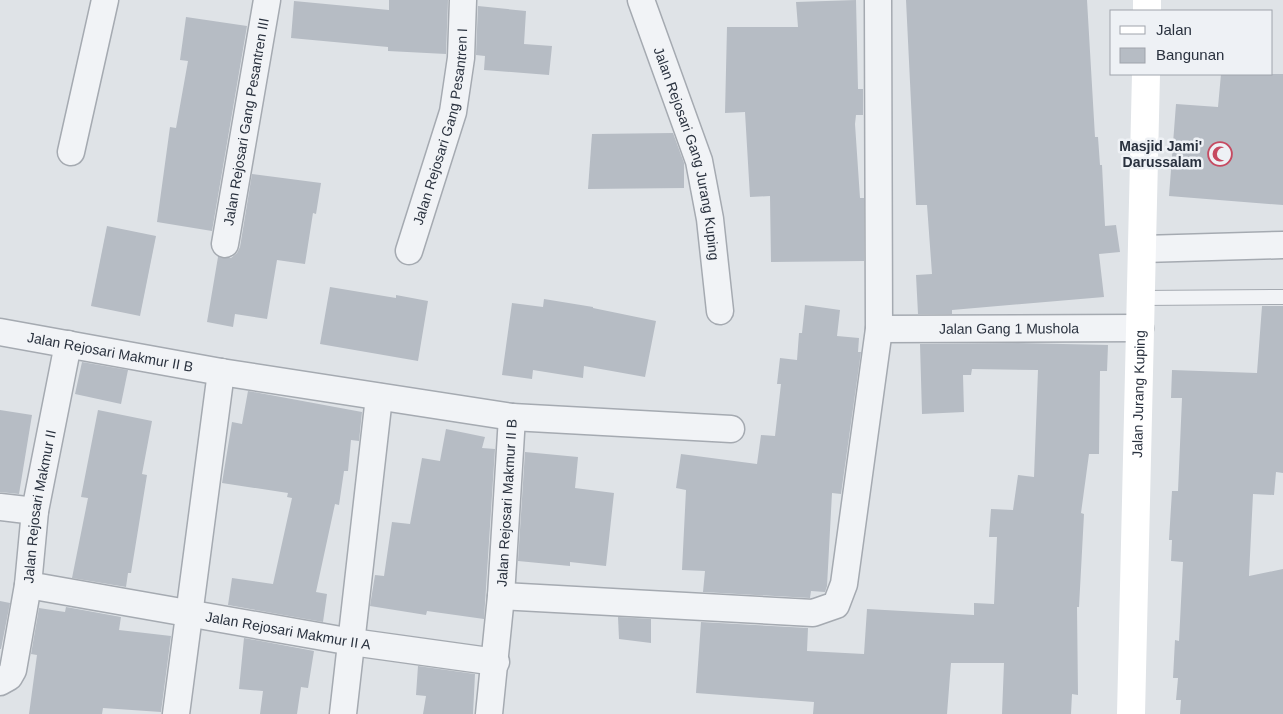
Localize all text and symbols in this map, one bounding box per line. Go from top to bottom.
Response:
legend [1110,10,1273,75]
street label: Jalan Rejosari Gang Pesantren III [220,17,272,227]
text: Jalan [1156,21,1192,38]
street label: Jalan Rejosari Gang Pesantren I [410,28,470,227]
street label: Jalan Rejosari Gang Jurang Kuping [651,45,722,261]
text: Bangunan [1156,46,1224,63]
place label: Masjid Jami' Darussalam [1119,138,1202,170]
mosque icon: Masjid Jami' Darussalam [1207,141,1233,167]
street label: Jalan Gang 1 Mushola [939,320,1079,337]
street label: Jalan Rejosari Makmur II B [26,329,194,375]
street label: Jalan Jurang Kuping [1129,330,1148,458]
street label: Jalan Rejosari Makmur II B [494,418,520,587]
street label: Jalan Rejosari Makmur II [20,429,59,584]
street label: Jalan Rejosari Makmur II A [204,608,372,653]

